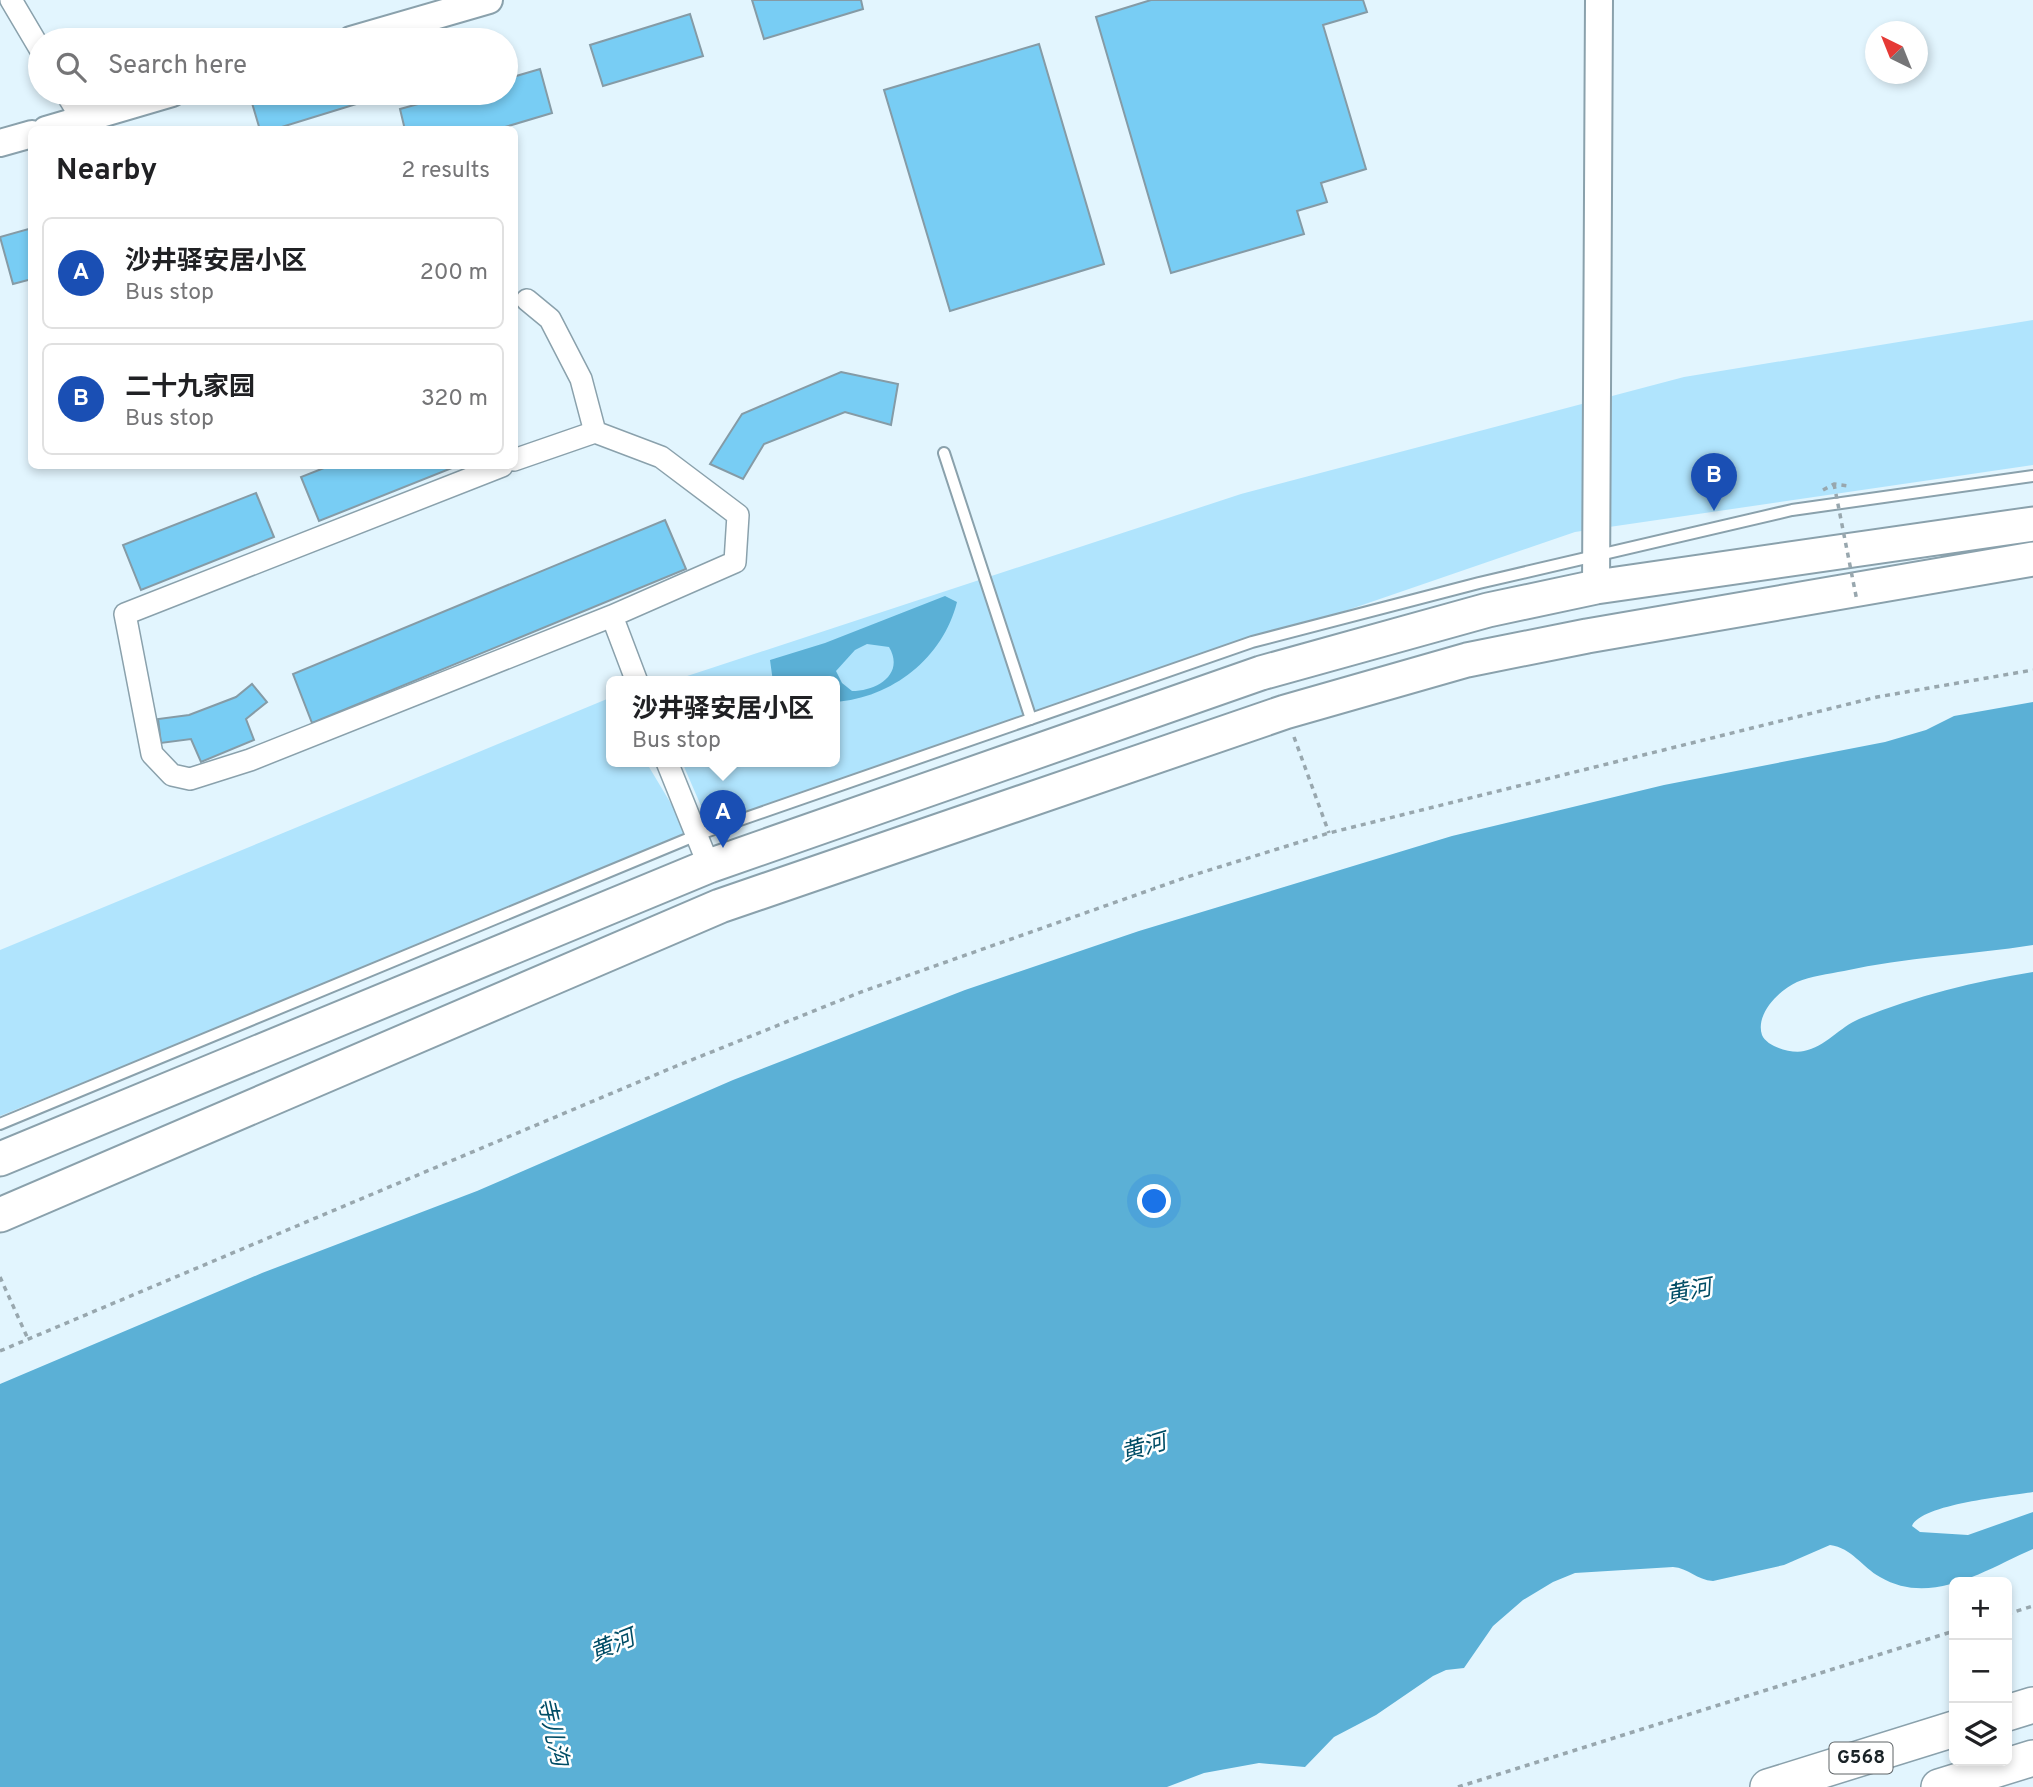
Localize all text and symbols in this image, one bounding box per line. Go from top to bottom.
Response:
north arrow [1865,21,1928,84]
search box [28,28,518,105]
icon: search [52,48,90,86]
text: Search here [108,50,247,83]
text: Nearby [56,153,157,190]
text: 2 results [401,157,490,186]
text: 沙井驿安居小区 [125,246,307,279]
text: A [73,259,89,288]
text: 200 m [420,259,488,288]
text: Bus stop [125,279,214,308]
text: 二十九家园 [125,372,255,405]
text: B [73,385,89,414]
text: 320 m [421,385,488,414]
text: Bus stop [125,405,214,434]
pin: B [1691,453,1737,511]
popup [606,676,840,767]
text: 沙井驿安居小区 [632,694,814,727]
text: Bus stop [632,727,721,756]
pin: A [700,790,746,848]
your location [1137,1184,1171,1218]
water label: 黄河 [1664,1274,1718,1312]
water label: 黄河 [1118,1428,1174,1469]
map controls [1949,1577,2012,1766]
button: + [1949,1577,2012,1640]
water label: 黄河 [586,1623,643,1669]
button: − [1949,1640,2012,1703]
water label: 寺儿沟 [529,1695,574,1772]
button: layers [1949,1703,2012,1766]
road number: G568 [1829,1742,1892,1774]

